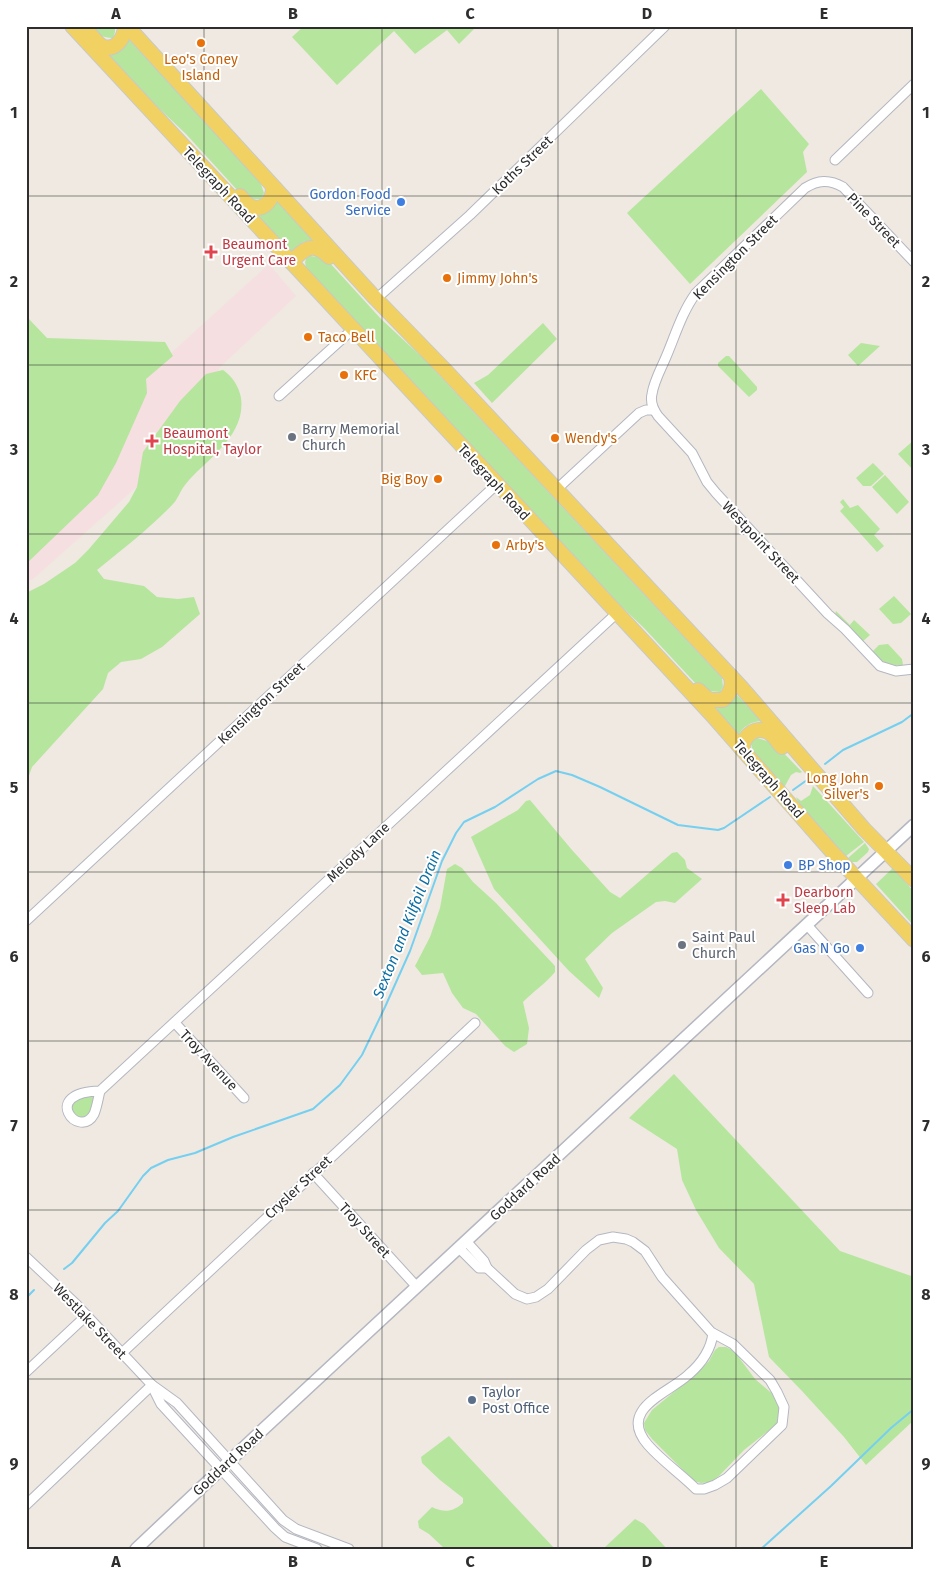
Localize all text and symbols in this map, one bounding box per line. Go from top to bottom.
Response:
text: A [110,4,121,23]
text: B [288,4,298,23]
text: C [465,4,475,23]
text: D [642,4,652,23]
text: E [820,4,828,23]
marker: Leo's Coney Island [195,37,207,49]
place label: Leo's Coney Island [164,51,238,84]
text: 1 [10,103,18,122]
text: 1 [922,103,930,122]
street label: Koths Street [488,132,557,198]
street label: Telegraph Road [179,144,258,227]
place label: Gordon Food Service [309,186,391,219]
street label: Pine Street [843,189,905,252]
marker: Gordon Food Service [395,196,407,208]
street label: Kensington Street [689,211,782,303]
place label: Beaumont Urgent Care [222,236,296,269]
marker: Beaumont Urgent Care [204,245,218,259]
place label: Jimmy John's [457,270,538,287]
text: 2 [10,272,18,291]
marker: Jimmy John's [441,272,453,284]
text: 2 [922,272,930,291]
place label: Taco Bell [318,329,375,346]
marker: Taco Bell [302,331,314,343]
place label: KFC [354,367,377,384]
marker: KFC [338,369,350,381]
place label: Barry Memorial Church [302,421,399,454]
place label: Beaumont Hospital, Taylor [163,425,262,458]
place label: Wendy's [565,430,617,447]
marker: Barry Memorial Church [286,431,298,443]
marker: Wendy's [549,432,561,444]
marker: Beaumont Hospital, Taylor [145,434,159,448]
text: 3 [9,440,18,459]
text: 3 [921,440,930,459]
street label: Telegraph Road [454,441,533,524]
place label: Big Boy [381,471,428,488]
marker: Big Boy [432,473,444,485]
street label: Westpoint Street [718,498,804,588]
place label: Arby's [506,537,544,554]
marker: Arby's [490,539,502,551]
text: 4 [9,609,19,628]
text: 4 [921,609,931,628]
street label: Kensington Street [214,658,309,748]
street label: Telegraph Road [730,737,807,822]
place label: Long John Silver's [806,770,869,803]
text: 5 [10,778,19,797]
text: 5 [922,778,931,797]
marker: Long John Silver's [873,780,885,792]
street label: Melody Lane [323,819,393,886]
water label: Sexton and Kilfoil Drain [369,847,445,1002]
place label: BP Shop [798,857,851,874]
marker: BP Shop [782,859,794,871]
place label: Dearborn Sleep Lab [794,884,856,917]
marker: Dearborn Sleep Lab [776,893,790,907]
place label: Saint Paul Church [692,929,755,962]
marker: Saint Paul Church [676,939,688,951]
place label: Gas N Go [793,940,850,957]
marker: Gas N Go [854,942,866,954]
text: 6 [9,947,19,966]
text: 6 [921,947,931,966]
street label: Troy Avenue [176,1026,241,1094]
text: 7 [10,1116,18,1135]
text: 7 [922,1116,930,1135]
street label: Goddard Road [486,1150,564,1225]
street label: Crysler Street [261,1151,336,1223]
street label: Troy Street [335,1199,394,1262]
street label: Westlake Street [49,1280,131,1363]
text: 8 [9,1285,19,1304]
text: 8 [921,1285,931,1304]
place label: Taylor Post Office [482,1384,550,1417]
marker: Taylor Post Office [466,1394,478,1406]
street label: Goddard Road [189,1425,267,1500]
text: 9 [10,1454,19,1473]
text: 9 [922,1454,931,1473]
text: A [110,1552,121,1571]
text: B [288,1552,298,1571]
text: C [465,1552,475,1571]
text: D [642,1552,652,1571]
text: E [820,1552,828,1571]

